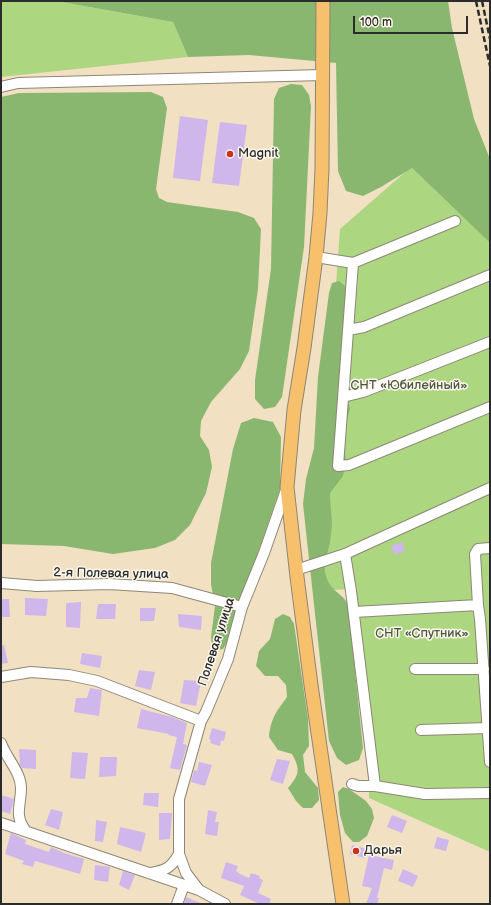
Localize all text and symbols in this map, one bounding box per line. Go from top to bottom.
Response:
scale bar [355,8,470,34]
text: 100 m [360,15,392,30]
place label: Magnit [238,146,278,162]
marker: Magnit [225,149,235,159]
park label: СНТ «Юбилейный» [351,378,467,394]
street label: 2-я Полевая улица [53,565,169,583]
street label: Полевая улица [195,596,239,688]
park label: СНТ «Спутник» [375,626,469,642]
place label: Дарья [364,843,402,859]
marker: Дарья [351,846,361,856]

